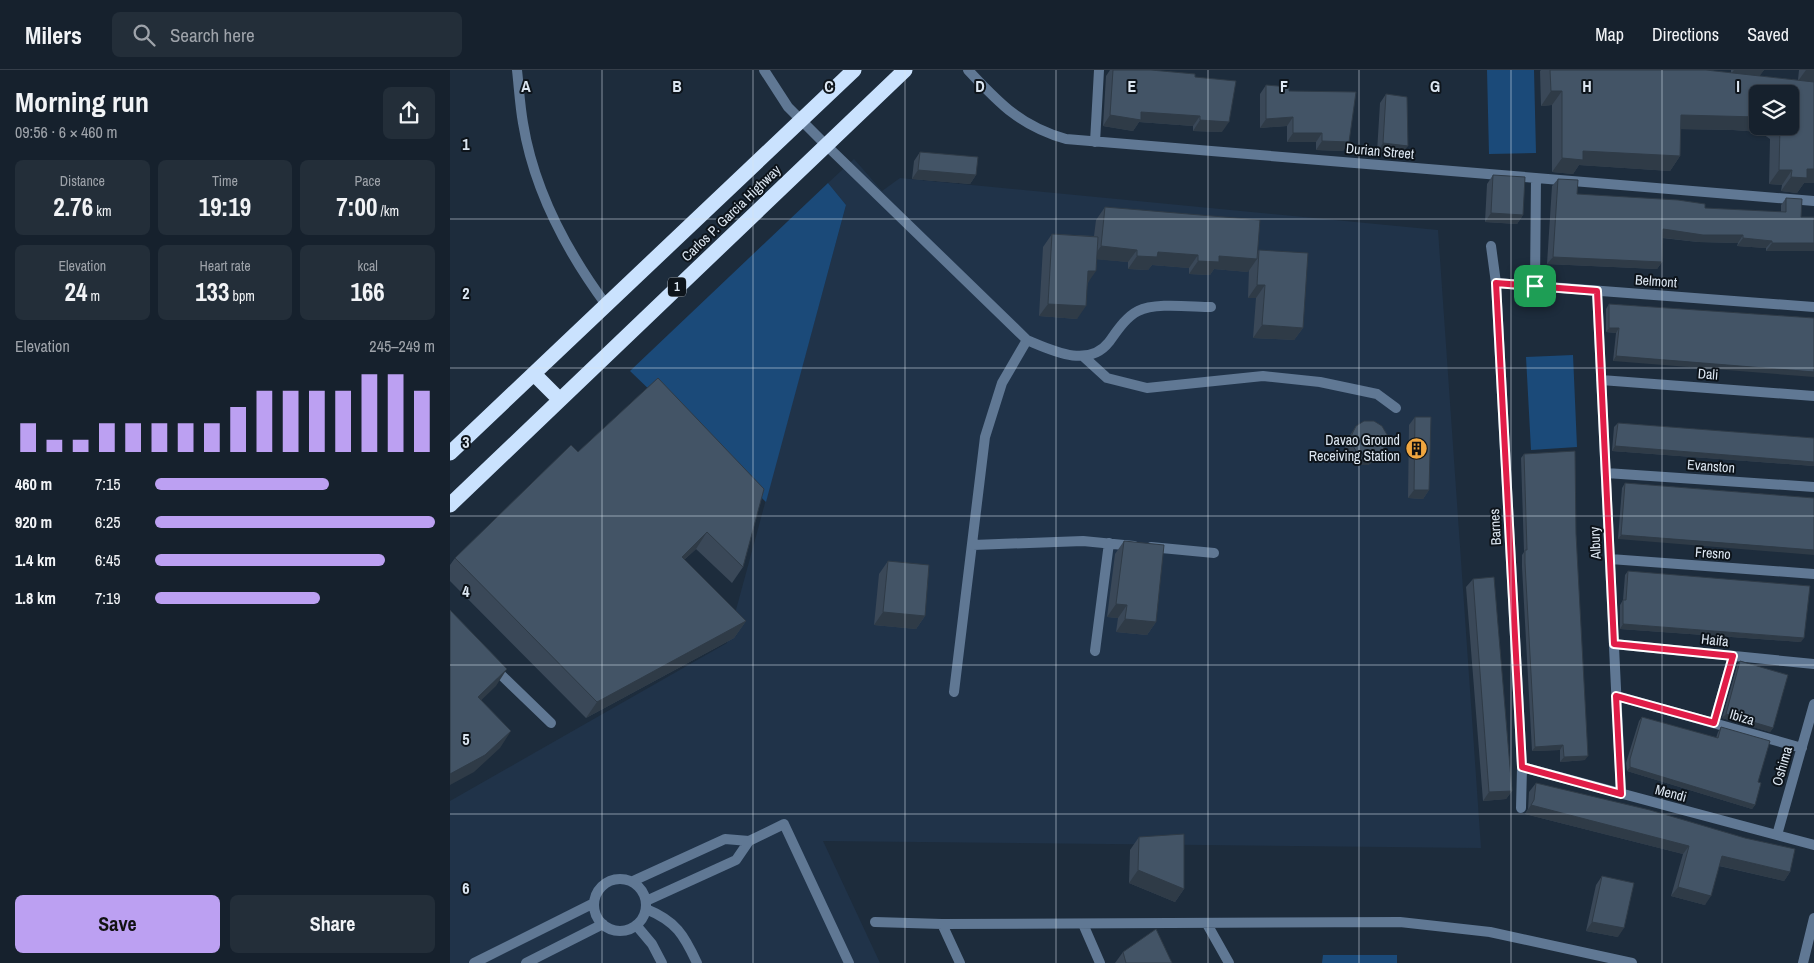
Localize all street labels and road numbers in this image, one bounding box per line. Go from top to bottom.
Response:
street label: Durian Street [1345,139,1415,163]
street label: Carlos P. Garcia Highway [678,161,785,265]
street label: Belmont [1634,271,1678,291]
road number: 1 [668,278,686,296]
street label: Dali [1697,364,1719,384]
street label: Evanston [1686,455,1736,477]
street label: Barnes [1485,508,1505,546]
street label: Albury [1585,526,1605,561]
street label: Fresno [1695,543,1731,563]
street label: Haifa [1700,630,1730,650]
street label: Ibiza [1728,705,1757,729]
street label: Oshima [1768,744,1796,788]
street label: Mendi [1653,780,1689,806]

